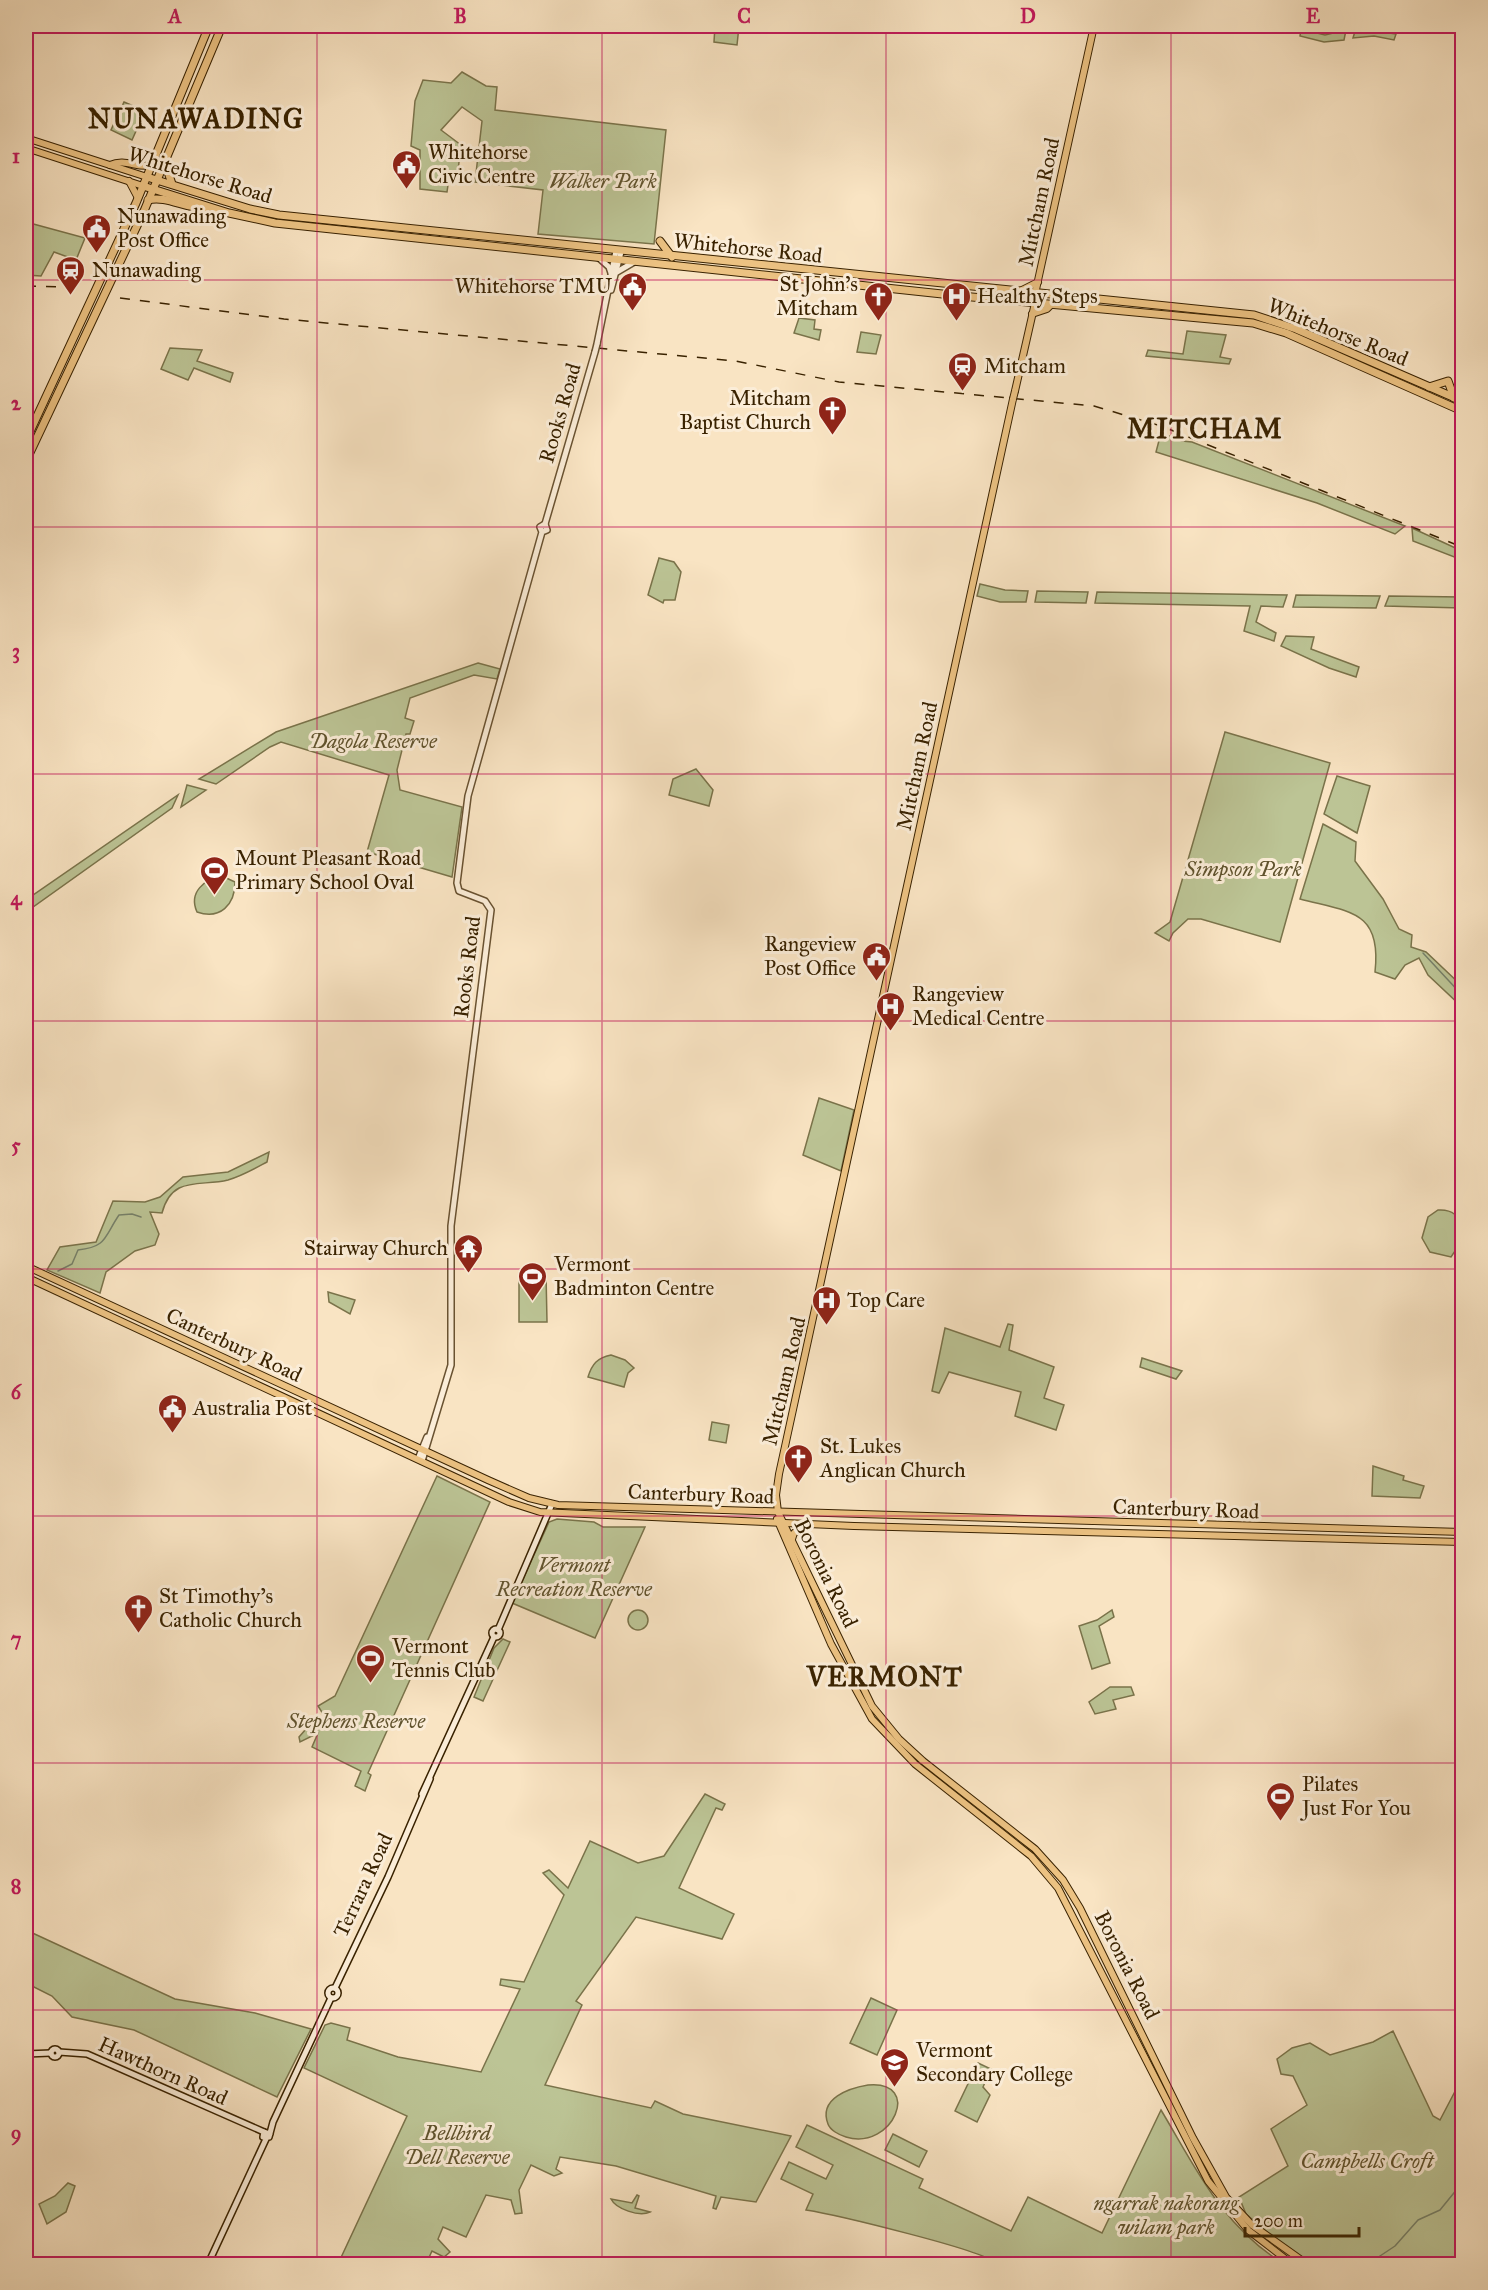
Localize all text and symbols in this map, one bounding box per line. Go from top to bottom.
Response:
text: A [166,4,182,28]
text: B [453,4,467,28]
text: C [737,4,751,28]
text: D [1020,4,1036,28]
text: E [1306,4,1321,28]
district label: NUNAWADING [88,102,304,135]
street label: Mitcham Road [1013,135,1065,269]
place label: Whitehorse Civic Centre [428,139,536,189]
street label: Whitehorse Road [125,141,276,209]
text: 1 [12,144,20,168]
public building icon: Whitehorse Civic Centre [391,148,423,190]
park label: Walker Park [549,168,658,194]
place label: Nunawading Post Office [117,203,226,253]
public building icon: Nunawading Post Office [80,212,112,254]
street label: Whitehorse Road [672,227,824,269]
station icon: Nunawading [55,254,87,296]
place label: Nunawading [92,257,201,283]
public building icon: Whitehorse TMU [617,270,649,312]
place label: St John's Mitcham [776,271,858,321]
place label: Whitehorse TMU [455,273,612,299]
church icon: St John's Mitcham [863,280,895,322]
hospital icon: Healthy Steps [940,280,972,322]
place label: Healthy Steps [977,283,1098,309]
street label: Whitehorse Road [1264,292,1413,372]
station icon: Mitcham [947,350,979,392]
place label: Mitcham [984,353,1066,379]
street label: Rooks Road [533,360,587,466]
place label: Mitcham Baptist Church [680,385,811,435]
text: 2 [11,391,22,415]
church icon: Mitcham Baptist Church [816,394,848,436]
district label: MITCHAM [1127,412,1283,445]
text: 3 [12,639,20,664]
street label: Mitcham Road [891,699,943,833]
park label: Dagola Reserve [309,728,438,754]
place label: Mount Pleasant Road Primary School Oval [235,845,422,895]
sports icon: Mount Pleasant Road Primary School Oval [198,854,230,896]
park label: Simpson Park [1184,856,1302,882]
text: 4 [10,886,22,911]
street label: Rooks Road [448,914,486,1020]
place label: Rangeview Post Office [764,931,856,981]
public building icon: Rangeview Post Office [861,940,893,982]
place label: Rangeview Medical Centre [912,981,1045,1031]
hospital icon: Rangeview Medical Centre [875,990,907,1032]
text: 5 [11,1133,21,1157]
temple icon: Stairway Church [453,1232,485,1274]
place label: Stairway Church [304,1235,448,1261]
place label: Vermont Badminton Centre [553,1251,715,1301]
sports icon: Vermont Badminton Centre [517,1260,549,1302]
hospital icon: Top Care [810,1284,842,1326]
place label: Top Care [847,1287,925,1313]
street label: Canterbury Road [162,1302,306,1388]
street label: Mitcham Road [757,1314,812,1448]
text: 6 [11,1380,23,1404]
public building icon: Australia Post [156,1392,188,1434]
place label: Australia Post [192,1395,313,1421]
place label: St. Lukes Anglican Church [819,1433,966,1483]
church icon: St. Lukes Anglican Church [783,1442,815,1484]
street label: Canterbury Road [627,1478,775,1510]
street label: Canterbury Road [1112,1493,1260,1525]
street label: Boronia Road [788,1514,864,1632]
park label: Vermont Recreation Reserve [495,1552,653,1602]
place label: St Timothy's Catholic Church [159,1583,302,1633]
church icon: St Timothy's Catholic Church [122,1592,154,1634]
text: 7 [11,1627,22,1651]
place label: Vermont Tennis Club [391,1633,495,1683]
sports icon: Vermont Tennis Club [355,1642,387,1684]
district label: VERMONT [806,1660,963,1693]
park label: Stephens Reserve [286,1708,426,1734]
place label: Pilates Just For You [1300,1771,1411,1821]
sports icon: Pilates Just For You [1265,1780,1297,1822]
street label: Terrara Road [328,1828,399,1941]
text: 8 [11,1874,21,1898]
street label: Boronia Road [1089,1906,1166,2024]
street label: Hawthorn Road [94,2031,232,2111]
place label: Vermont Secondary College [915,2037,1073,2087]
school or university icon: Vermont Secondary College [879,2046,911,2088]
park label: Bellbird Dell Reserve [404,2120,511,2170]
text: 9 [11,2121,21,2146]
park label: Campbells Croft [1301,2148,1435,2174]
park label: ngarrak nakorang wilam park [1093,2190,1240,2240]
scale bar [1245,2200,1359,2238]
text: 200 m [1254,2210,1303,2232]

